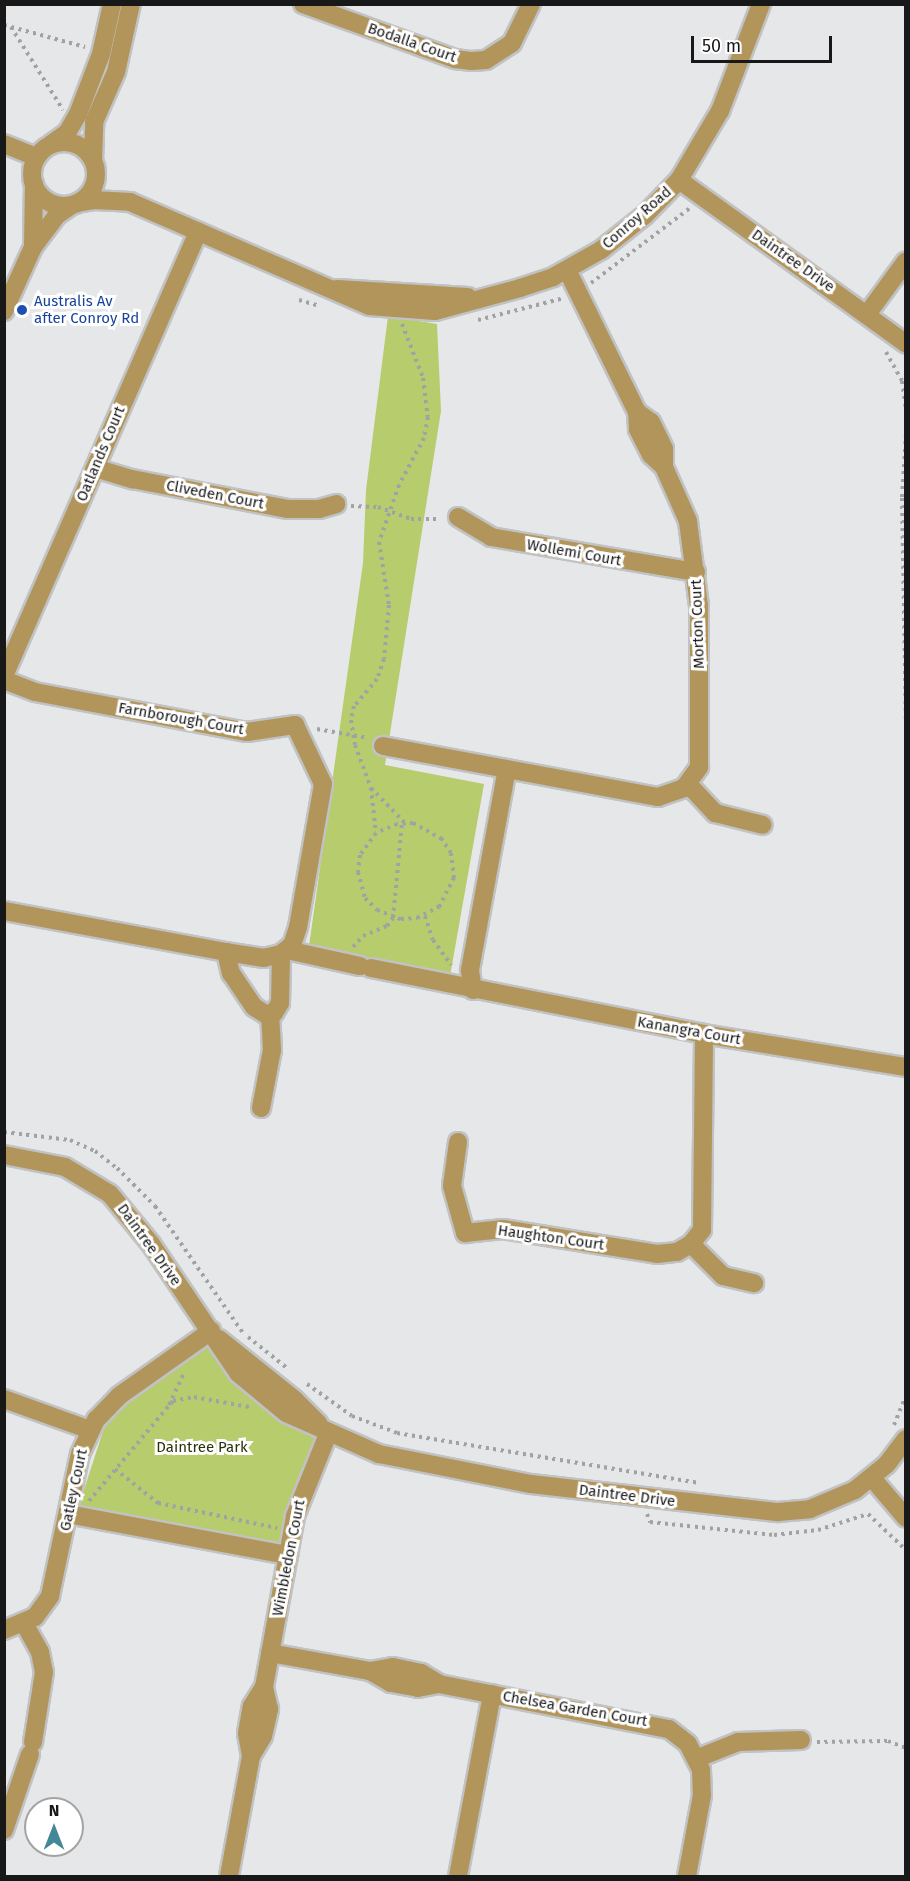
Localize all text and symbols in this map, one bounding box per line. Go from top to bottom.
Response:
street label: Bodalla Court [365,19,459,67]
scale bar [694,24,835,62]
text: 50 m [702,35,741,57]
street label: Conroy Road [599,183,675,253]
street label: Daintree Drive [748,226,838,296]
place label: Australis Av after Conroy Rd [34,292,139,327]
marker: Australis Av after Conroy Rd [15,303,29,317]
street label: Oatlands Court [73,404,129,504]
street label: Cliveden Court [165,477,265,513]
street label: Wollemi Court [525,536,623,570]
street label: Morton Court [687,579,709,669]
street label: Farnborough Court [117,699,245,739]
street label: Kanangra Court [636,1013,742,1049]
street label: Daintree Drive [113,1200,185,1290]
street label: Haughton Court [497,1222,605,1254]
park label: Daintree Park [156,1439,248,1457]
street label: Gatley Court [57,1447,91,1533]
street label: Daintree Drive [578,1481,676,1511]
street label: Wimbledon Court [269,1498,309,1618]
street label: Chelsea Garden Court [501,1687,649,1731]
north arrow [24,1797,84,1857]
text: N [49,1801,59,1820]

